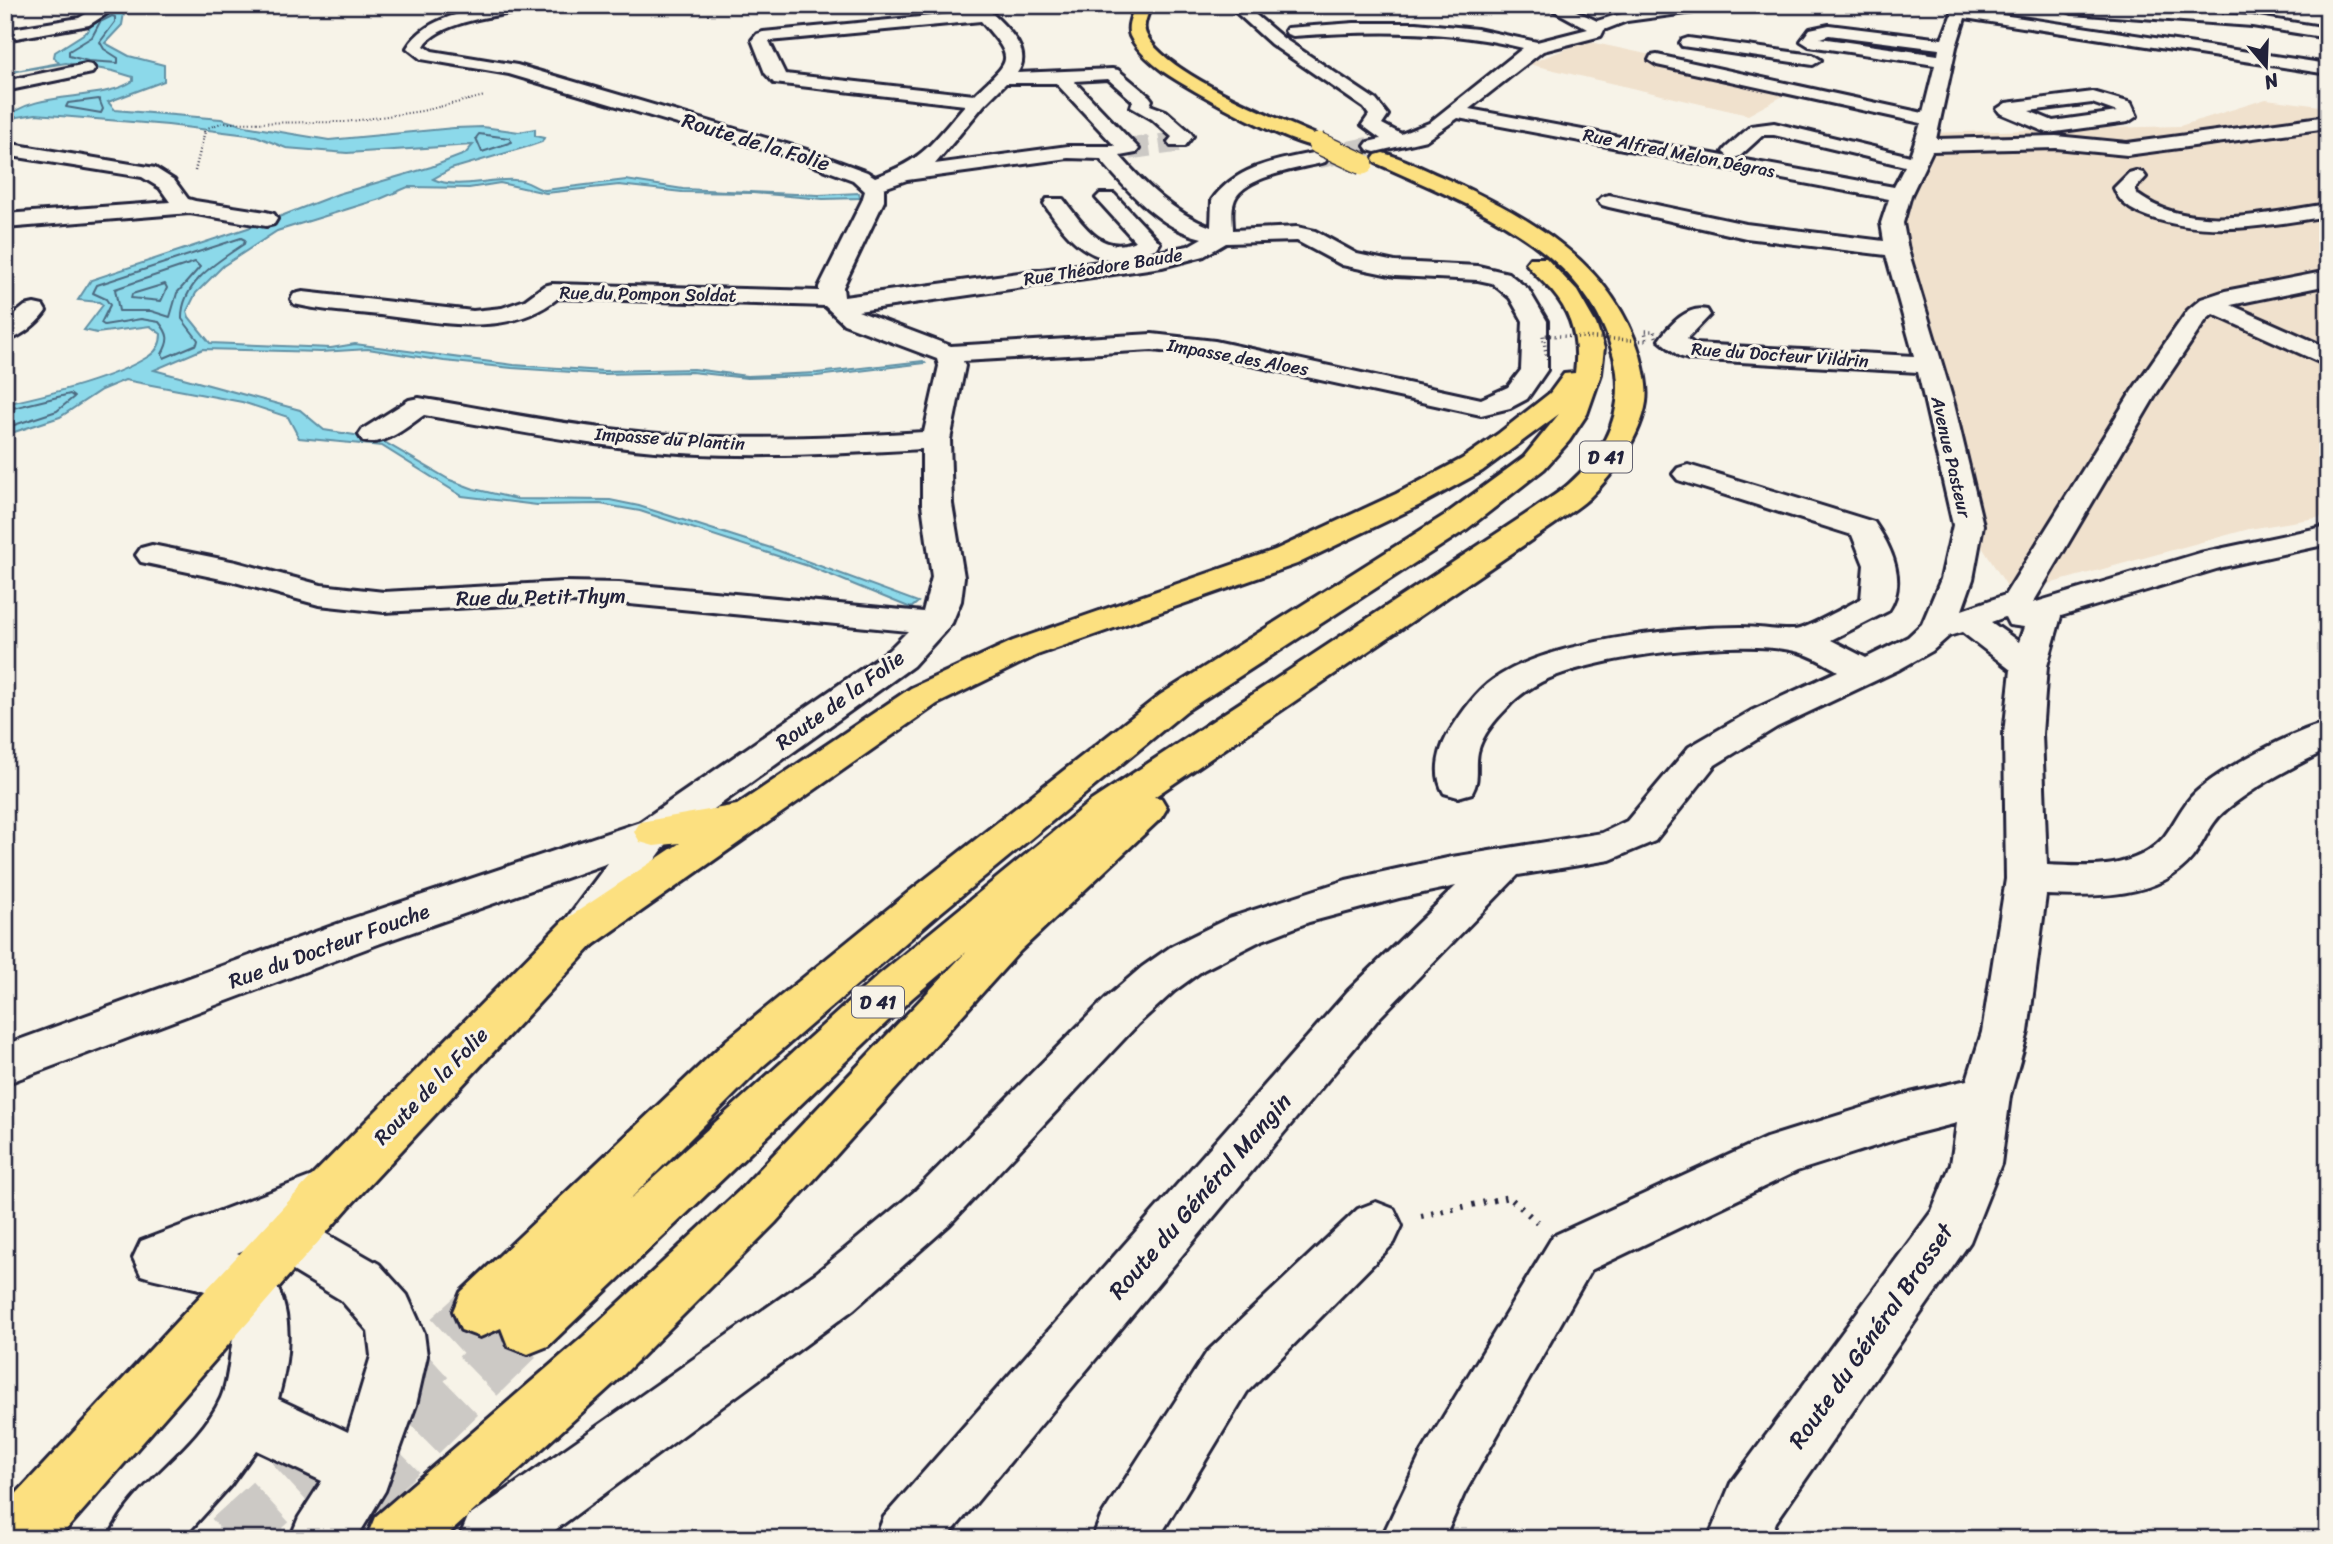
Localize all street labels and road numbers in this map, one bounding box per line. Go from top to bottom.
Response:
street label: Route de la Folie [677,101,835,183]
street label: Rue Alfred Melon Dégras [1580,119,1778,187]
street label: Rue Théodore Baude [1021,239,1185,295]
street label: Rue du Pompon Soldat [559,276,737,312]
street label: Impasse des Aloes [1164,329,1312,385]
street label: Rue du Docteur Vildrin [1690,333,1870,377]
street label: Avenue Pasteur [1921,392,1981,522]
street label: Impasse du Plantin [593,418,746,460]
road number: D 41 [1580,442,1632,472]
street label: Rue du Petit Thym [456,577,626,617]
street label: Route de la Folie [767,639,913,760]
street label: Rue du Docteur Fouche [223,892,435,1000]
road number: D 41 [852,986,904,1018]
street label: Route de la Folie [364,1018,498,1154]
street label: Route du Général Mangin [1098,1083,1302,1309]
street label: Route du Général Brosset [1777,1213,1966,1458]

